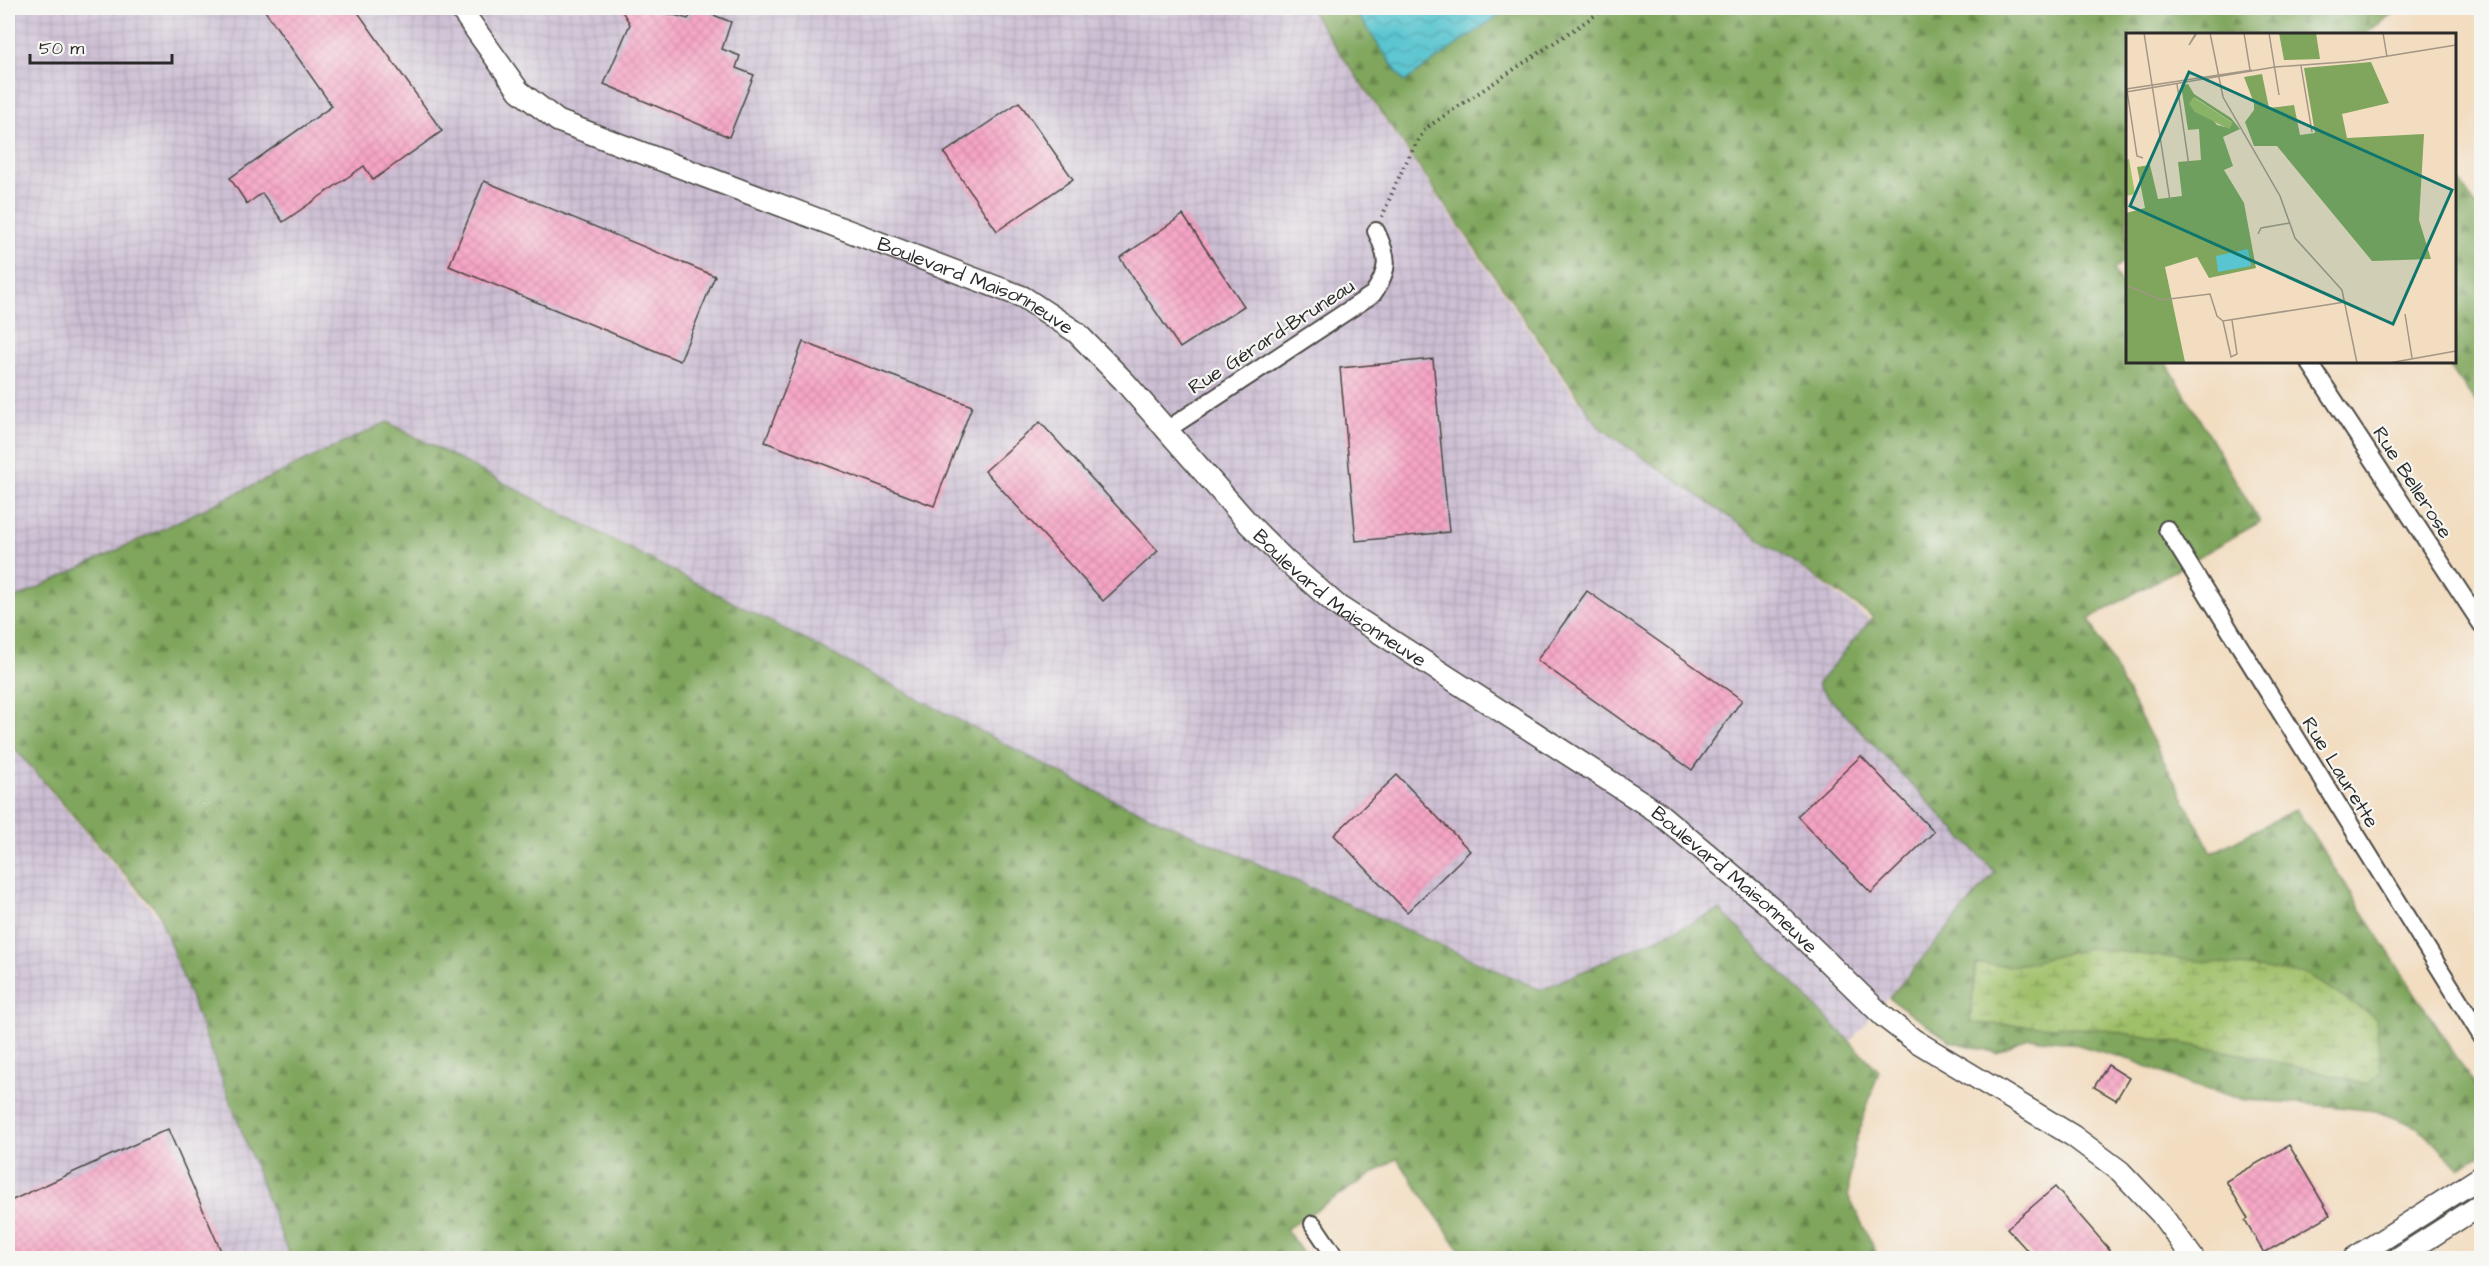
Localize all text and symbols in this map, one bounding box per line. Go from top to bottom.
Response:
scale bar [30,27,172,65]
inset map [2126,33,2456,363]
text: 50 m [39,36,84,61]
street label: Boulevard Maisonneuve [873,230,1079,342]
street label: Rue Gérard-Bruneau [1183,272,1360,401]
street label: Rue Bellerose [2365,421,2459,544]
street label: Boulevard Maisonneuve [1246,523,1432,675]
street label: Rue Laurette [2295,712,2386,834]
street label: Boulevard Maisonneuve [1645,800,1824,960]

